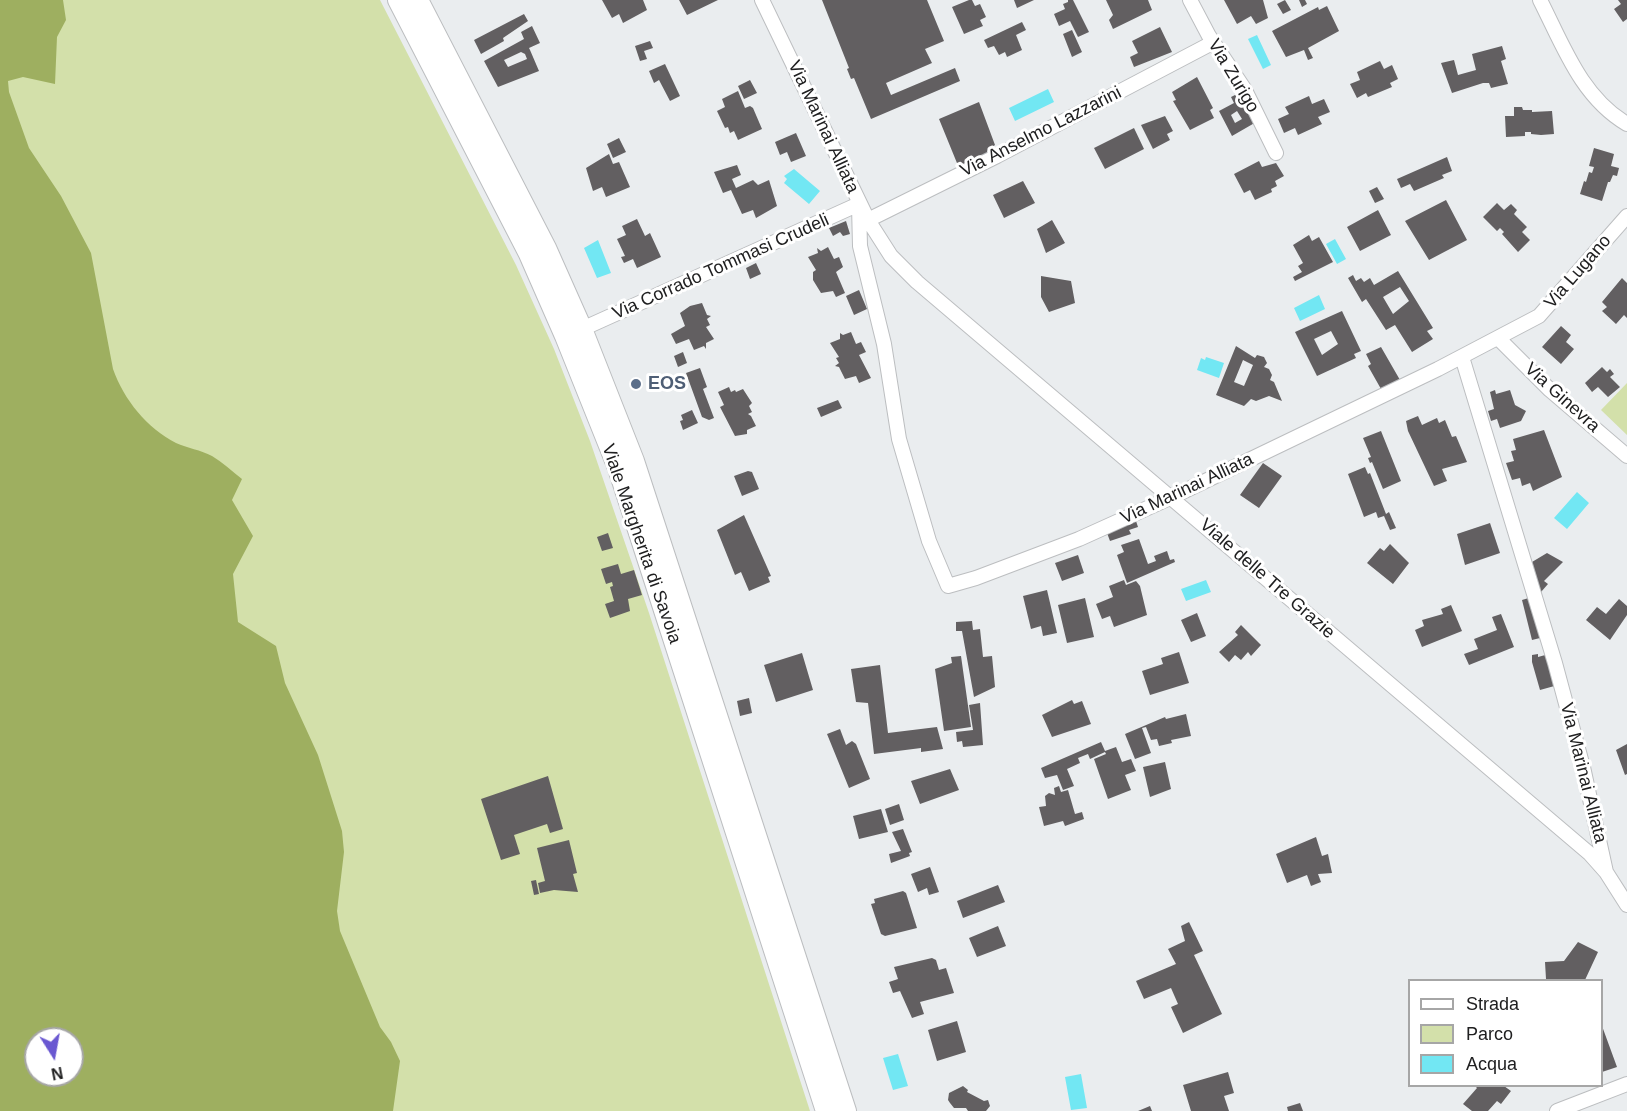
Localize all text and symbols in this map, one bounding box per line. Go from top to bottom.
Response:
street label: Via Zurigo [1203,35,1263,117]
street label: Via Marinai Alliata [783,57,863,197]
street label: Via Anselmo Lazzarini [957,82,1125,182]
street label: Via Corrado Tommasi Crudeli [609,209,833,325]
street label: Via Lugano [1540,231,1616,313]
street label: Via Ginevra [1520,359,1604,437]
place label: EOS [648,373,686,395]
marker: EOS [629,377,643,391]
street label: Viale Margherita di Savoia [597,441,685,647]
street label: Via Marinai Alliata [1117,449,1257,529]
street label: Viale delle Tre Grazie [1195,514,1339,644]
street label: Via Marinai Alliata [1555,701,1611,845]
legend [1408,979,1603,1087]
text: Strada [1466,994,1519,1014]
text: Parco [1466,1024,1513,1044]
north arrow [24,1027,84,1087]
text: Acqua [1466,1054,1517,1074]
text: N [50,1064,64,1083]

